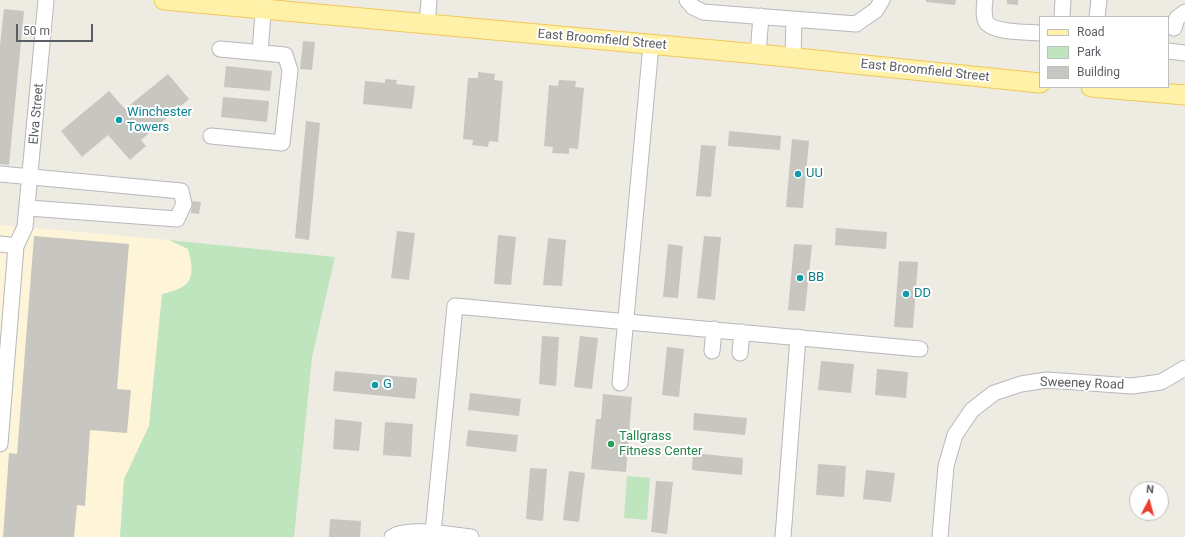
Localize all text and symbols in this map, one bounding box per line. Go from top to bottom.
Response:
scale bar [18,16,95,42]
legend [1039,16,1169,88]
text: 50 m [23,24,50,38]
text: Road [1077,25,1105,39]
street label: East Broomfield Street [537,27,667,53]
text: Park [1077,45,1101,59]
street label: East Broomfield Street [860,56,990,86]
text: Building [1077,65,1120,79]
street label: Elva Street [27,83,47,145]
place label: Winchester Towers [127,105,192,136]
marker: Winchester Towers [114,115,124,125]
place label: UU [806,166,823,182]
marker: UU [793,169,803,179]
place label: BB [808,270,824,286]
marker: BB [795,273,805,283]
place label: DD [914,286,931,302]
marker: DD [901,289,911,299]
street label: Sweeney Road [1040,375,1124,393]
place label: G [383,377,392,393]
marker: G [370,380,380,390]
place label: Tallgrass Fitness Center [619,429,702,460]
marker: Tallgrass Fitness Center [606,439,616,449]
north arrow [1129,481,1169,521]
text: N [1146,483,1155,496]

